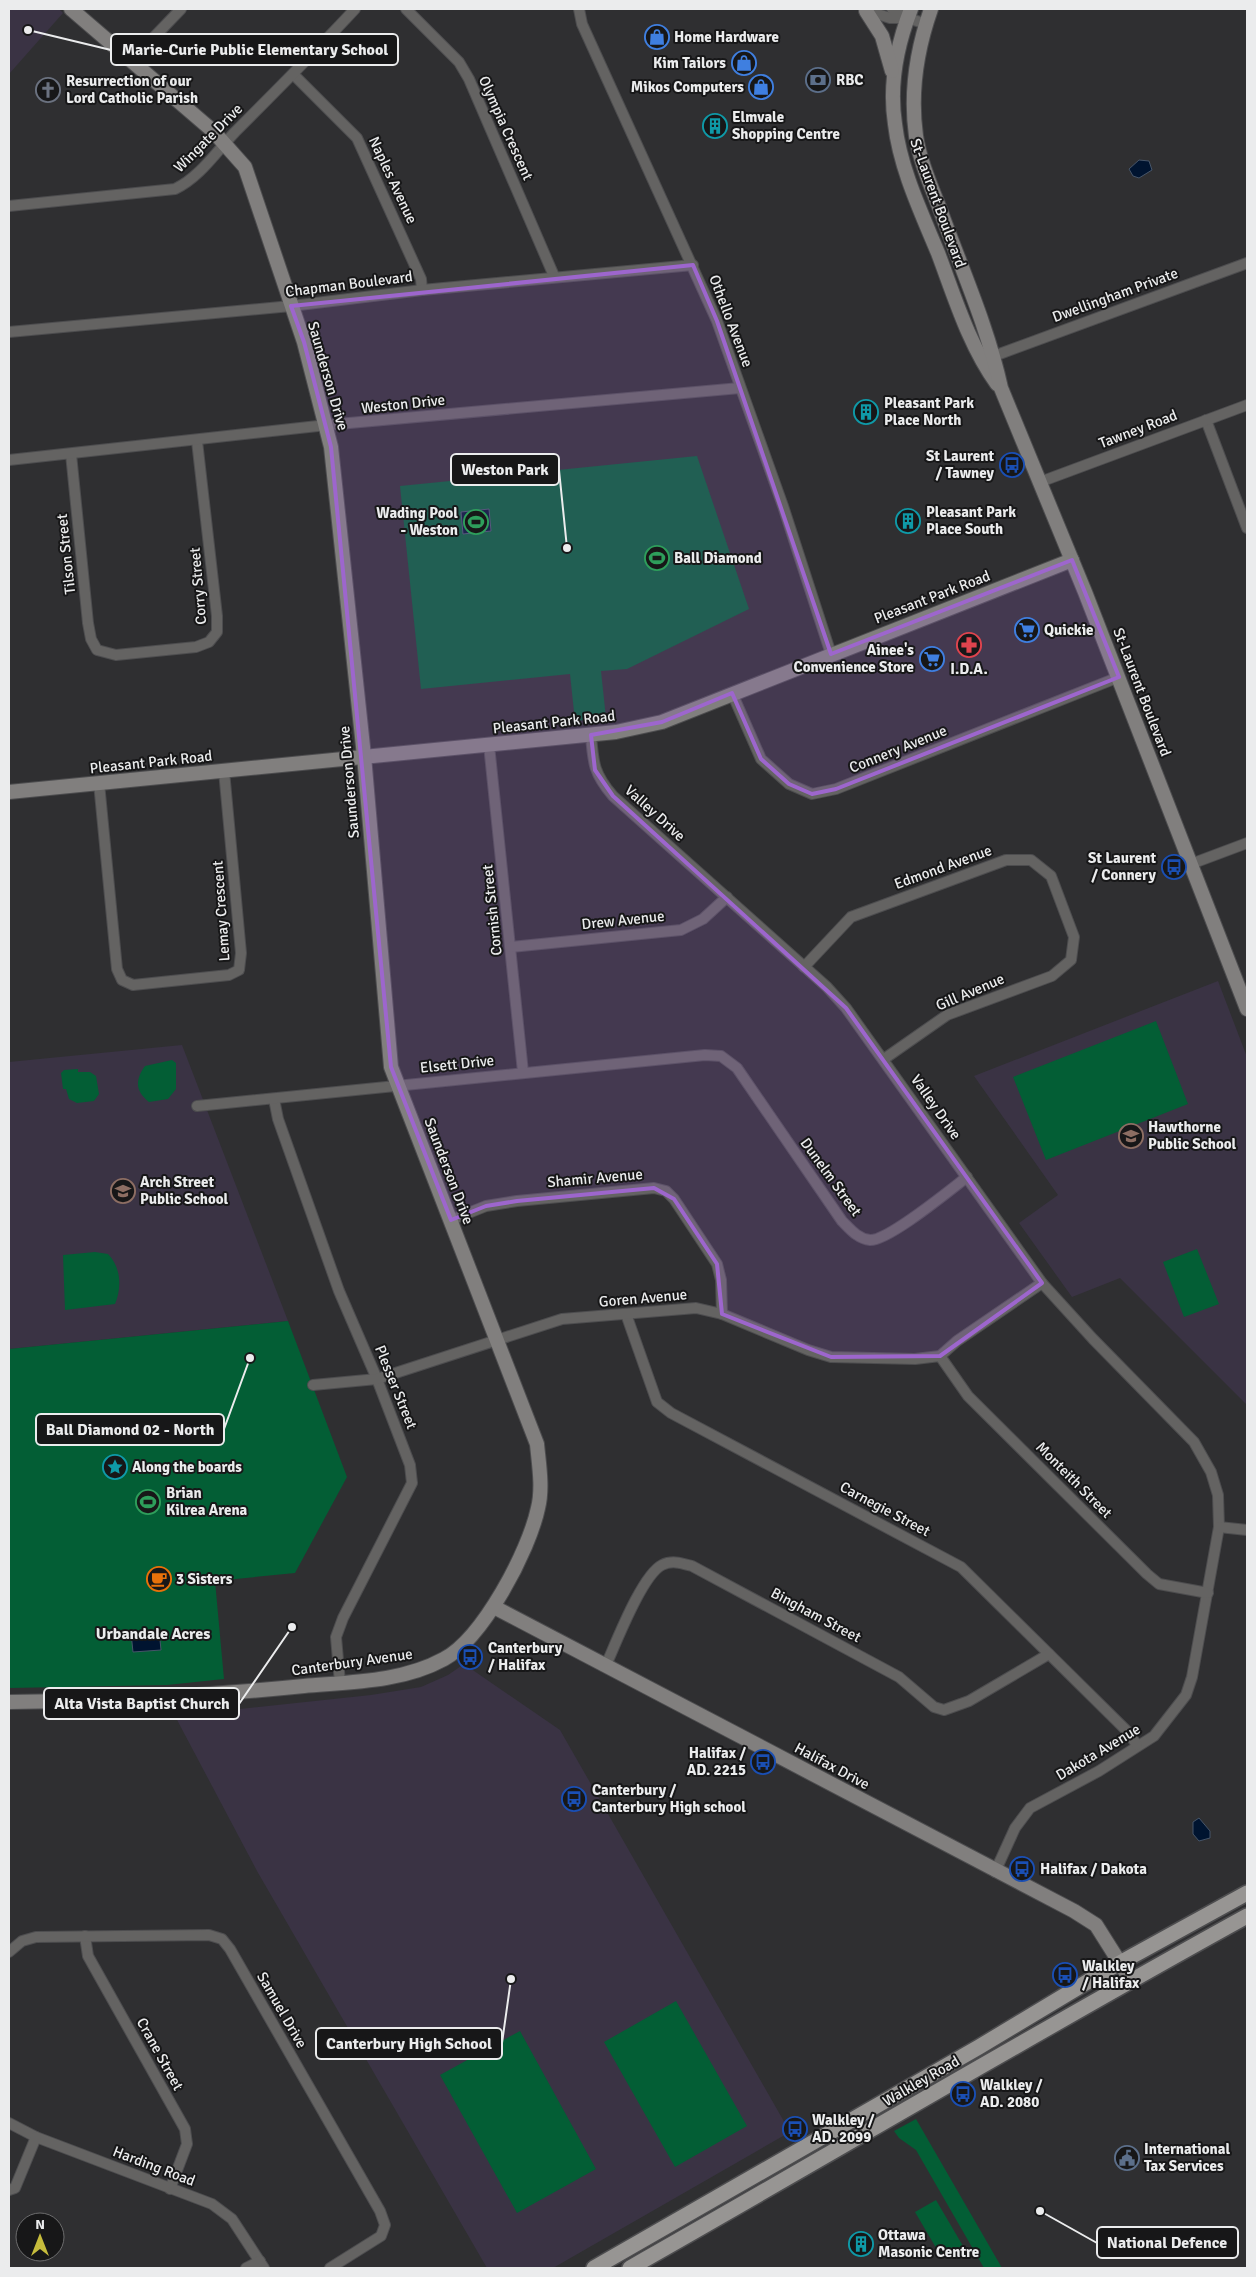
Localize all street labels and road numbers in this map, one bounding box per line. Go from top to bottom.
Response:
street label: Olympia Crescent [475,73,537,183]
street label: Wingate Drive [170,100,246,176]
street label: Naples Avenue [365,133,421,227]
street label: St-Laurent Boulevard [906,136,970,270]
street label: Dwellingham Private [1050,264,1180,326]
street label: Chapman Boulevard [284,267,414,301]
street label: Othello Avenue [705,272,757,370]
street label: Saunderson Drive [304,319,352,433]
street label: Weston Drive [360,391,446,417]
street label: Tawney Road [1096,406,1180,452]
street label: Tilson Street [53,513,79,595]
street label: Corry Street [186,547,210,625]
street label: Pleasant Park Road [871,567,993,627]
street label: St-Laurent Boulevard [1109,625,1175,759]
street label: Pleasant Park Road [492,707,616,737]
street label: Connery Avenue [847,721,949,777]
street label: Saunderson Drive [335,725,363,839]
street label: Pleasant Park Road [89,747,213,777]
street label: Valley Drive [621,781,689,845]
street label: Edmond Avenue [892,841,994,893]
street label: Lemay Crescent [209,860,233,962]
street label: Cornish Street [478,863,506,957]
street label: Drew Avenue [581,907,665,933]
street label: Gill Avenue [933,970,1007,1014]
street label: Elsett Drive [419,1051,495,1077]
street label: Valley Drive [907,1071,965,1143]
street label: Saunderson Drive [420,1115,478,1227]
street label: Dunelm Street [797,1134,865,1220]
street label: Shamir Avenue [546,1165,644,1191]
street label: Goren Avenue [598,1285,688,1311]
street label: Plesser Street [371,1342,421,1432]
street label: Monteith Street [1032,1438,1116,1522]
street label: Carnegie Street [837,1478,933,1540]
street label: Bingham Street [768,1584,864,1646]
street label: Canterbury Avenue [290,1645,414,1679]
street label: Dakota Avenue [1053,1720,1143,1784]
street label: Halifax Drive [791,1739,873,1793]
street label: Samuel Drive [253,1969,311,2051]
street label: Crane Street [133,2015,187,2093]
street label: Walkley Road [879,2052,963,2110]
street label: Harding Road [110,2142,198,2190]

